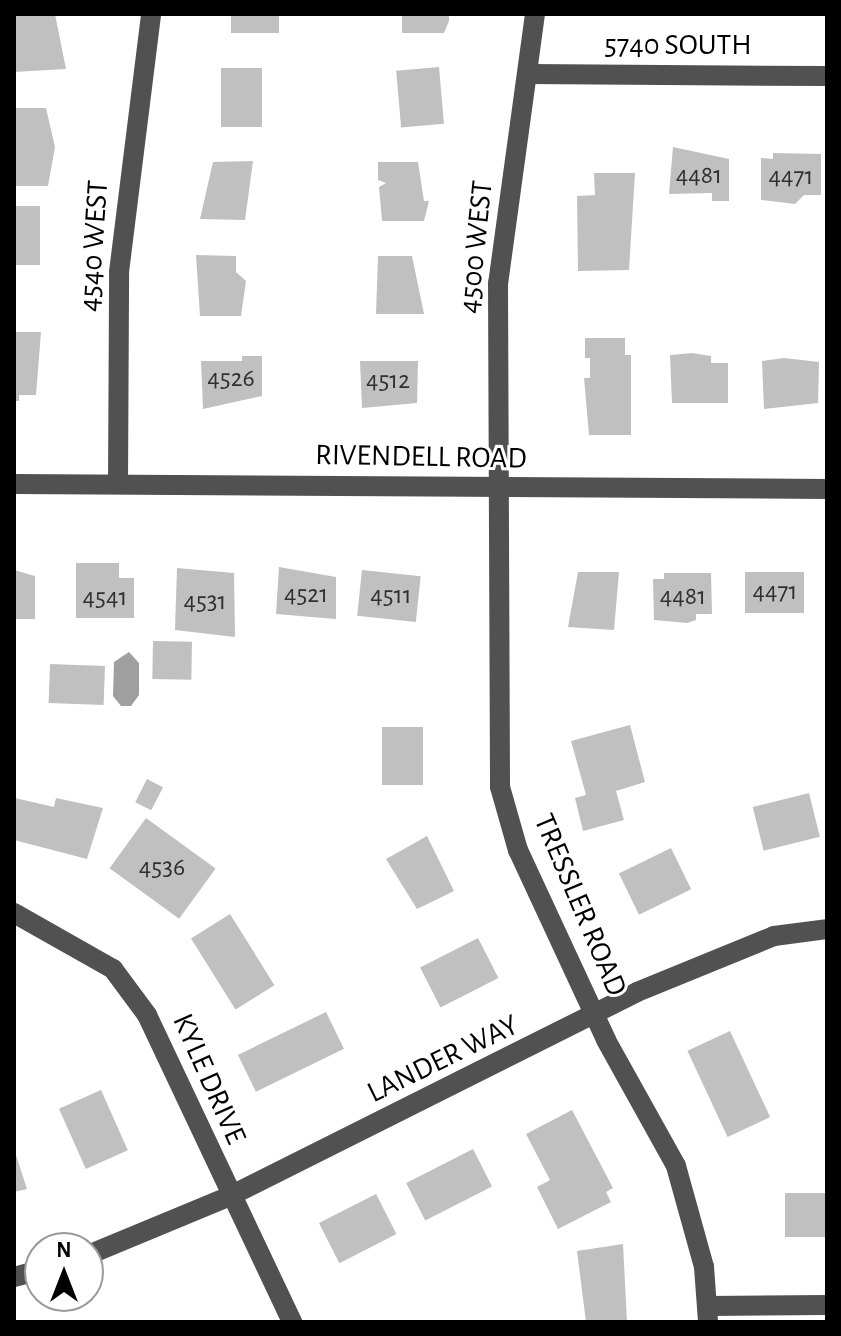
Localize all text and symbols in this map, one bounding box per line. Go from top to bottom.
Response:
street label: 5740 SOUTH [604,27,752,63]
house number: 4481 [676,160,722,192]
house number: 4471 [769,161,813,193]
street label: 4540 WEST [71,179,117,313]
street label: 4500 WEST [451,179,501,315]
house number: 4526 [207,363,255,395]
house number: 4512 [366,365,410,397]
street label: RIVENDELL ROAD [315,437,527,477]
house number: 4471 [753,576,797,608]
house number: 4521 [284,579,328,611]
house number: 4511 [370,580,412,612]
house number: 4481 [660,581,706,613]
house number: 4541 [83,582,127,614]
house number: 4531 [183,586,227,618]
street label: TRESSLER ROAD [525,809,635,1001]
house number: 4536 [139,852,185,884]
street label: LANDER WAY [362,1007,524,1111]
street label: KYLE DRIVE [164,1008,254,1150]
north arrow [24,1232,104,1312]
text: N [56,1239,72,1261]

